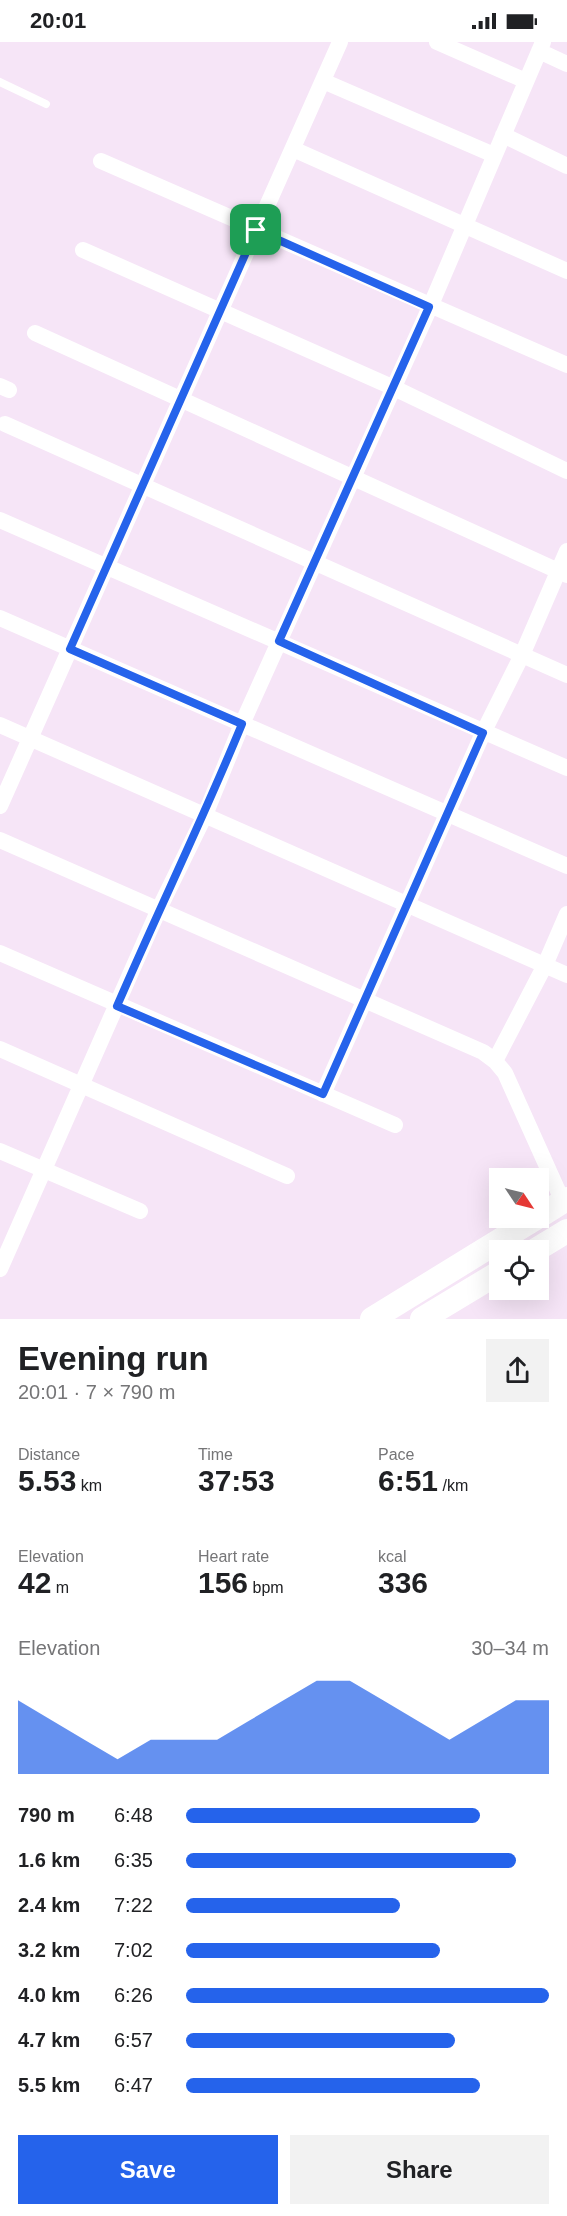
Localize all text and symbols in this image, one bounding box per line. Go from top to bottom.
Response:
text: 20:01 [30,8,86,33]
pin [230,204,281,255]
icon: arrive [239,213,272,246]
north arrow [489,1168,549,1228]
map controls [489,1168,549,1300]
button: locate [489,1240,549,1300]
button: share [486,1339,549,1402]
text: Evening run [18,1340,209,1377]
text: 20:01 · 7 × 790 m [18,1381,175,1403]
text: Distance [18,1446,80,1463]
text: Time [198,1446,233,1463]
text: Pace [378,1446,414,1463]
text: 5.53 [18,1464,76,1497]
text: 37:53 [198,1464,275,1497]
text: 6:51 [378,1464,438,1497]
text: km [76,1477,102,1494]
text: /km [438,1477,468,1494]
text: Elevation [18,1548,84,1565]
text: Heart rate [198,1548,269,1565]
text: kcal [378,1548,406,1565]
text: 42 [18,1566,51,1599]
text: 156 [198,1566,248,1599]
text: 336 [378,1566,428,1599]
text: m [51,1579,69,1596]
text: bpm [248,1579,284,1596]
text: Elevation [18,1637,100,1659]
text: 30–34 m [471,1637,549,1659]
text: 790 m [18,1804,75,1826]
text: 6:48 [114,1804,153,1826]
text: 1.6 km [18,1849,80,1871]
text: 6:35 [114,1849,153,1871]
text: 2.4 km [18,1894,80,1916]
text: 7:22 [114,1894,153,1916]
text: 3.2 km [18,1939,80,1961]
text: 7:02 [114,1939,153,1961]
text: 4.0 km [18,1984,80,2006]
text: 6:26 [114,1984,153,2006]
text: 4.7 km [18,2029,80,2051]
text: 6:57 [114,2029,153,2051]
text: 5.5 km [18,2074,80,2096]
text: 6:47 [114,2074,153,2096]
button: Save [18,2135,278,2204]
button: Share [290,2135,549,2204]

